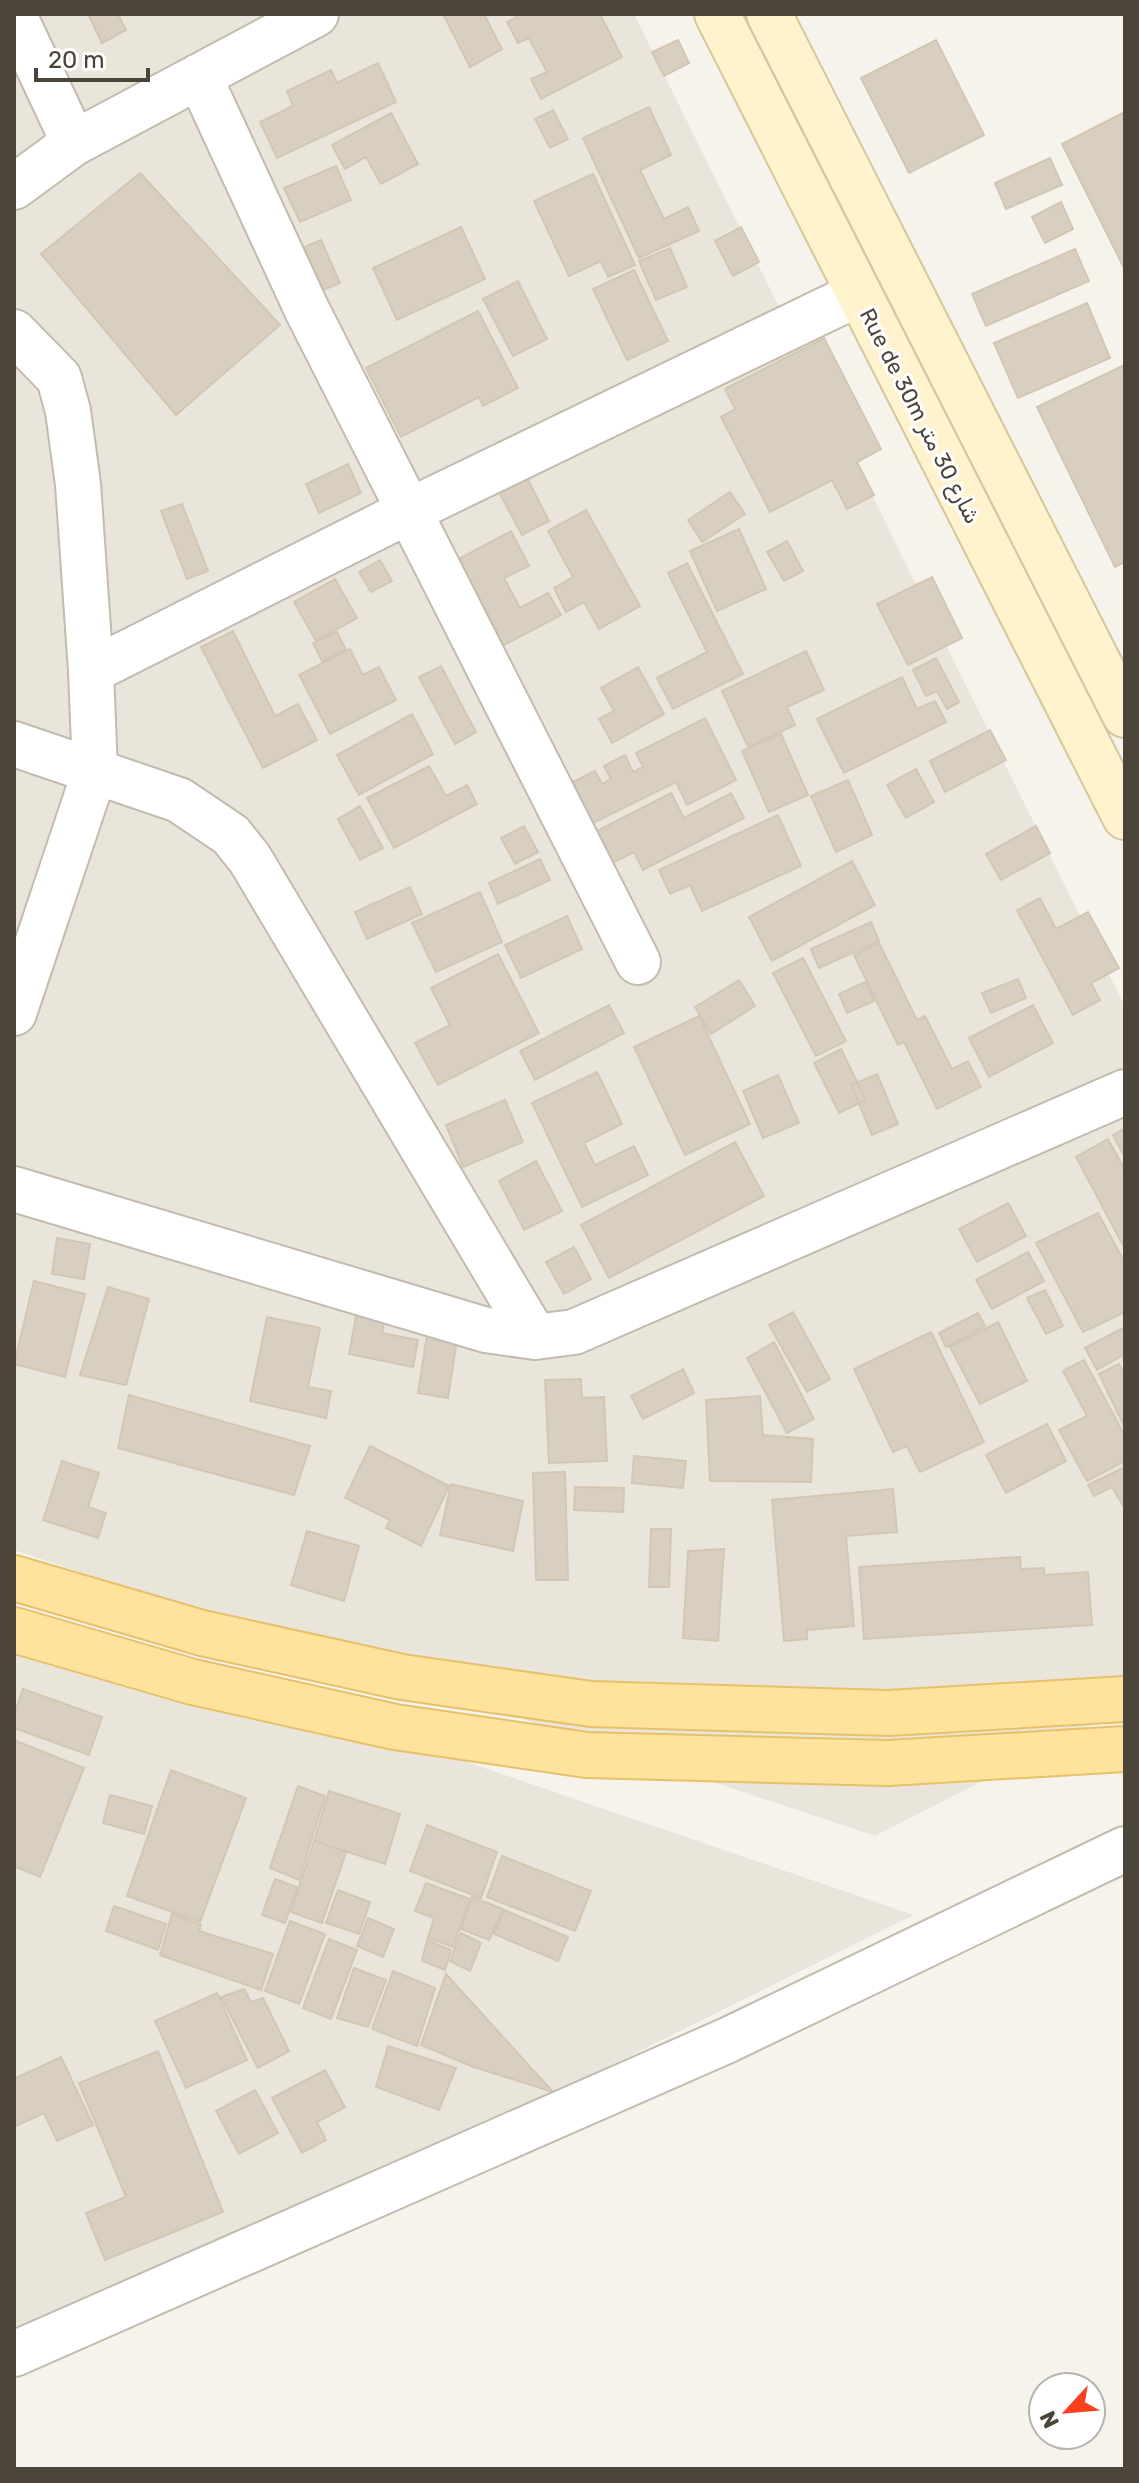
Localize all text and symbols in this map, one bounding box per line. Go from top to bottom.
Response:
scale bar [36,32,148,82]
text: 20 m [48,46,105,74]
street label: Rue de 30m شارع 30 متر [852,304,986,529]
north arrow [1027,2371,1107,2451]
text: N [1034,2407,1065,2433]

